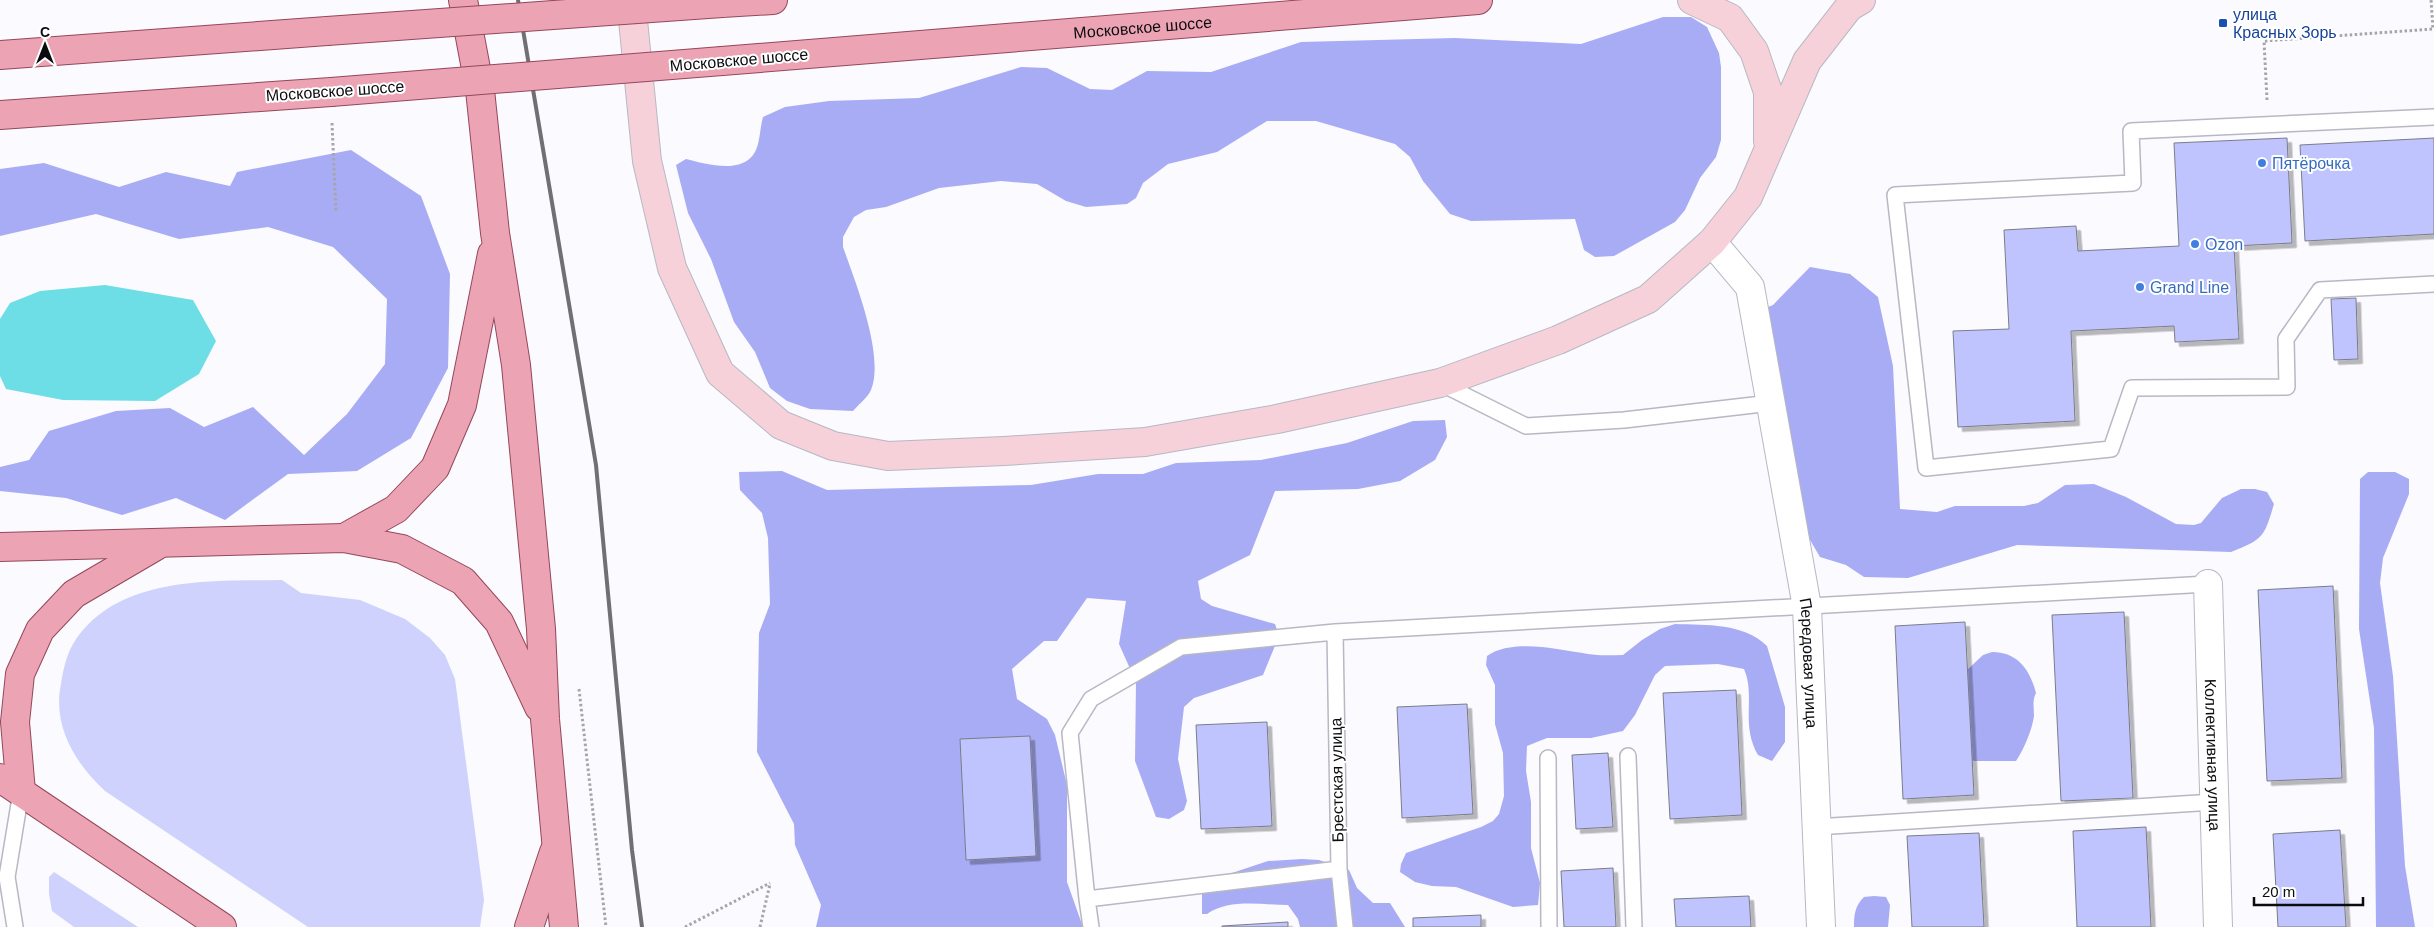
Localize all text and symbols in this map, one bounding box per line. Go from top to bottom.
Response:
place label: улица Красных Зорь [2233,6,2337,41]
street label: Московское шоссе [1073,13,1213,41]
marker: улица Красных Зорь [2217,17,2229,29]
north arrow [20,20,70,70]
text: С [40,24,50,40]
street label: Московское шоссе [669,45,809,75]
street label: Московское шоссе [265,78,405,104]
place label: Пятёрочка [2272,155,2351,172]
marker: Пятёрочка [2256,157,2268,169]
place label: Ozon [2205,236,2243,253]
marker: Ozon [2189,238,2201,250]
place label: Grand Line [2150,279,2229,296]
marker: Grand Line [2134,281,2146,293]
street label: Передовая улица [1797,596,1821,729]
street label: Коллективная улица [2202,679,2224,831]
street label: Брестская улица [1327,717,1347,843]
scale bar [2254,874,2363,906]
text: 20 m [2262,883,2295,900]

